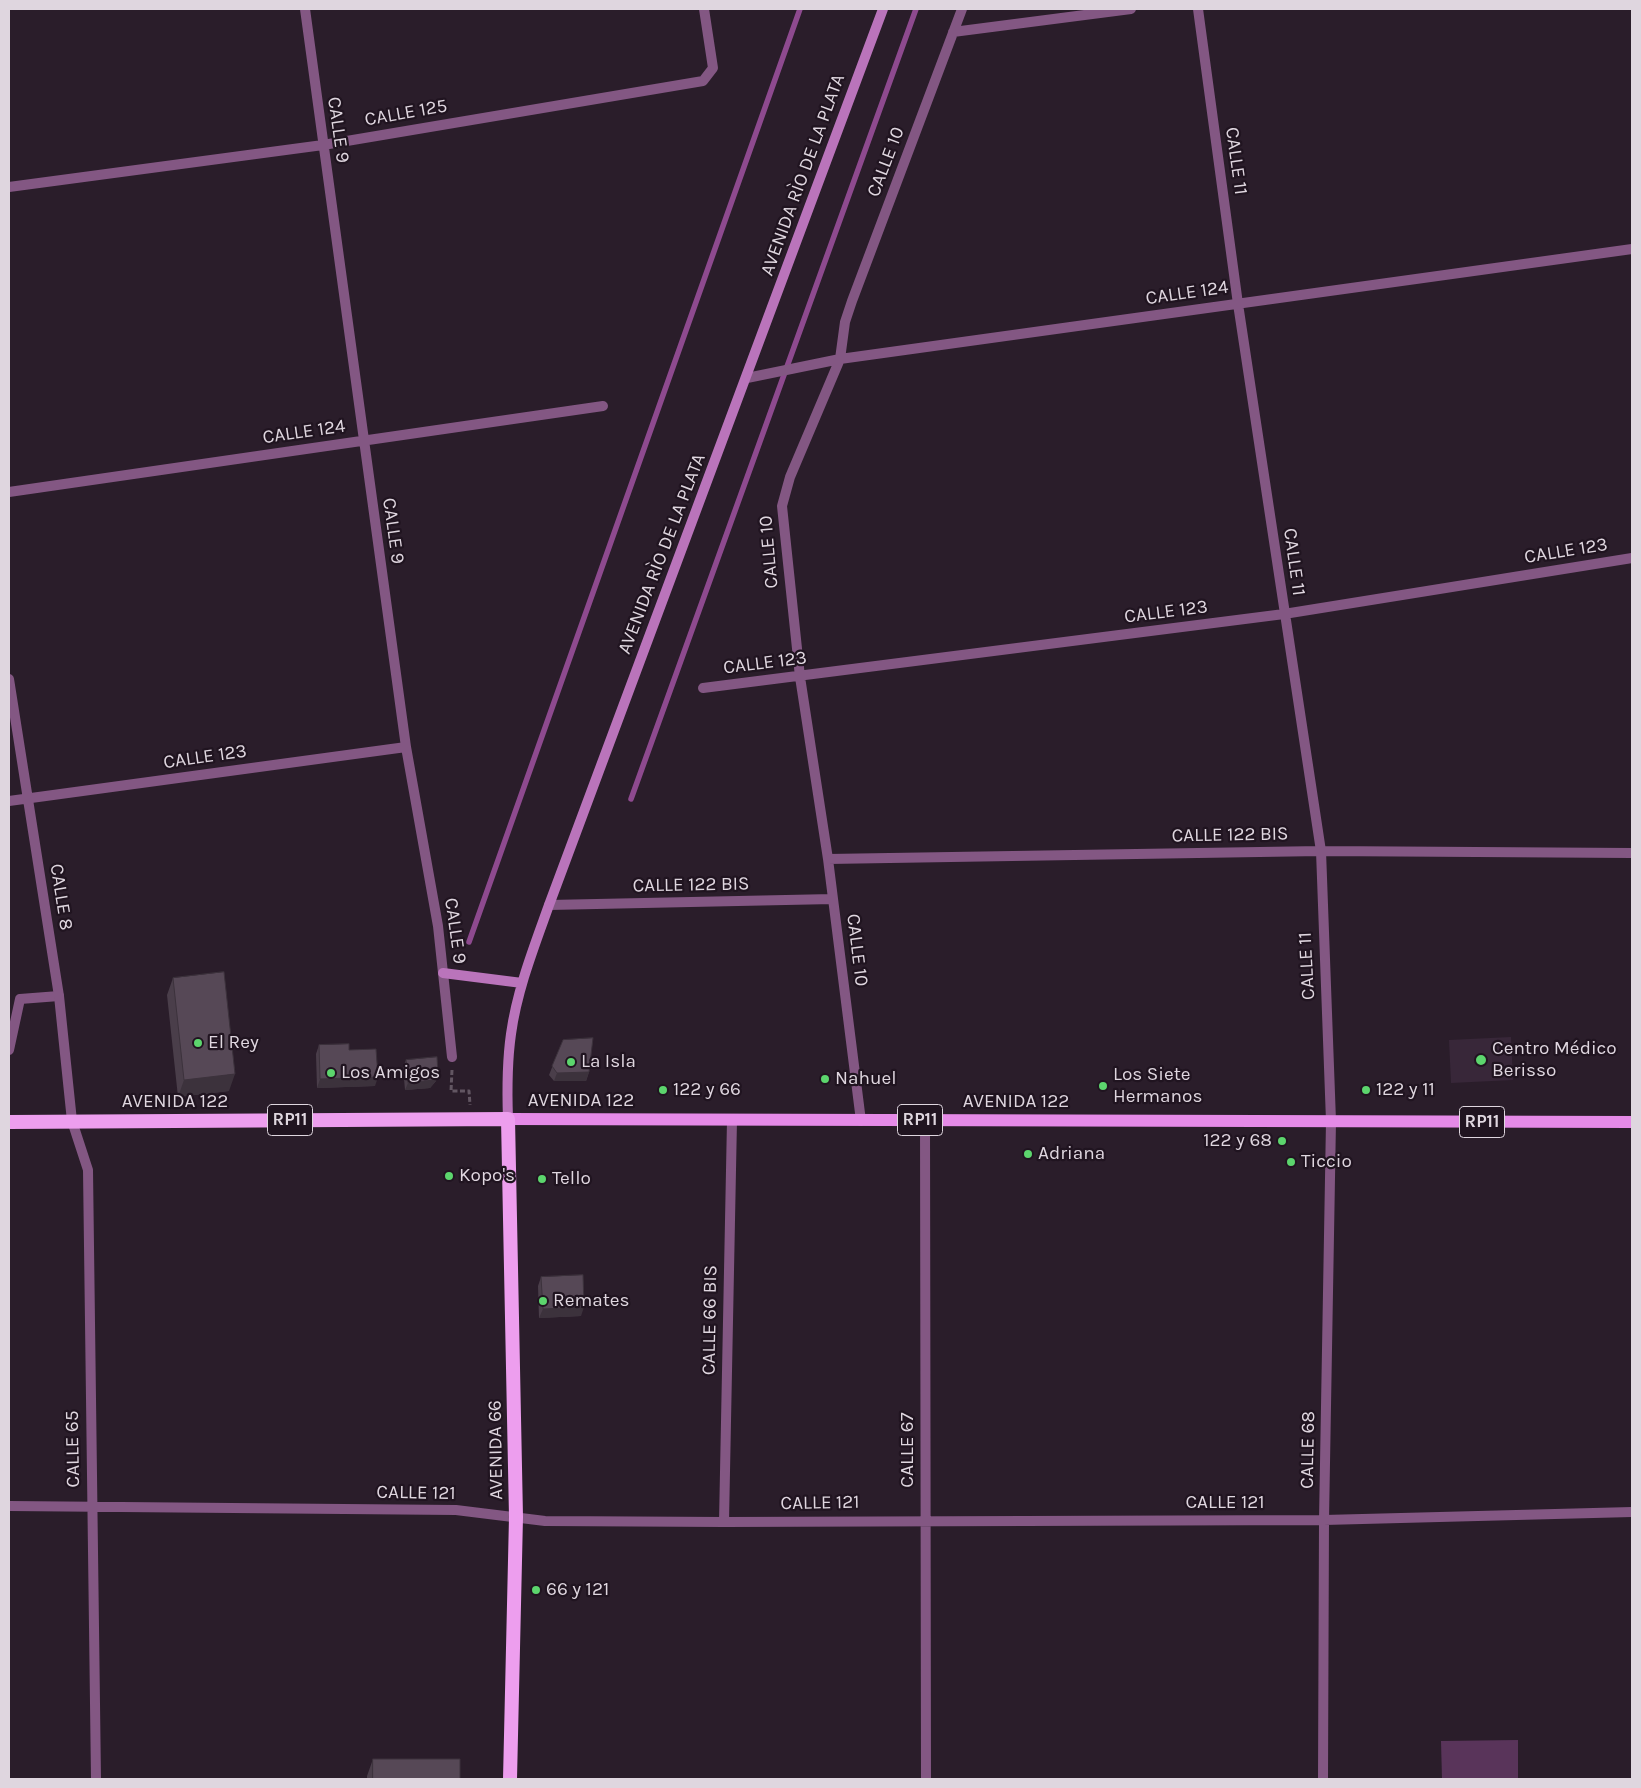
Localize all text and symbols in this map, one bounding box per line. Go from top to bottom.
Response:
street label: AVENIDA RÌO DE LA PLATA [756,71,850,279]
street label: CALLE 9 [322,95,354,165]
street label: CALLE 125 [363,95,449,131]
street label: CALLE 10 [862,124,910,200]
street label: CALLE 11 [1220,126,1252,196]
street label: CALLE 124 [1144,276,1230,310]
street label: CALLE 124 [261,415,347,449]
street label: AVENIDA RÌO DE LA PLATA [613,450,711,658]
street label: CALLE 9 [377,496,409,566]
street label: CALLE 10 [754,515,784,589]
street label: CALLE 11 [1278,527,1310,597]
street label: CALLE 123 [1523,533,1609,569]
street label: CALLE 123 [1123,596,1209,628]
street label: CALLE 123 [722,647,808,679]
street label: CALLE 123 [162,740,248,774]
street label: CALLE 122 BIS [1171,823,1289,847]
street label: CALLE 8 [44,862,78,932]
street label: CALLE 122 BIS [632,873,750,897]
street label: CALLE 9 [439,896,471,966]
street label: CALLE 10 [841,912,873,988]
street label: CALLE 11 [1294,931,1320,1001]
place label: El Rey [208,1032,259,1054]
marker: El Rey [192,1037,204,1049]
place label: Centro Médico Berisso [1492,1038,1617,1082]
place label: La Isla [581,1051,636,1073]
marker: Centro Médico Berisso [1474,1053,1488,1067]
marker: La Isla [565,1056,577,1068]
place label: Los Amigos [341,1062,440,1084]
place label: Los Siete Hermanos [1113,1064,1202,1108]
marker: Los Amigos [325,1067,337,1079]
place label: Nahuel [835,1068,897,1090]
marker: Nahuel [819,1073,831,1085]
place label: 122 y 66 [673,1079,741,1101]
place label: 122 y 11 [1376,1079,1435,1101]
marker: Los Siete Hermanos [1097,1080,1109,1092]
marker: 122 y 66 [657,1084,669,1096]
marker: 122 y 11 [1360,1084,1372,1096]
street label: AVENIDA 122 [528,1090,634,1112]
street label: AVENIDA 122 [122,1091,228,1113]
street label: AVENIDA 122 [963,1091,1069,1113]
road number: RP11 [268,1104,312,1136]
road number: RP11 [898,1104,942,1136]
road number: RP11 [1460,1106,1504,1138]
place label: 122 y 68 [1203,1130,1272,1152]
marker: 122 y 68 [1276,1135,1288,1147]
place label: Adriana [1038,1143,1105,1165]
marker: Adriana [1022,1148,1034,1160]
place label: Ticcio [1301,1151,1352,1173]
marker: Ticcio [1285,1156,1297,1168]
place label: Kopo's [459,1165,515,1187]
place label: Tello [552,1168,591,1190]
marker: Kopo's [443,1170,455,1182]
marker: Tello [536,1173,548,1185]
street label: CALLE 66 BIS [698,1265,722,1375]
place label: Remates [553,1290,630,1312]
marker: Remates [537,1295,549,1307]
street label: AVENIDA 66 [484,1400,508,1500]
street label: CALLE 65 [61,1410,85,1488]
street label: CALLE 68 [1296,1411,1320,1489]
street label: CALLE 67 [897,1412,919,1488]
street label: CALLE 121 [376,1481,456,1505]
street label: CALLE 121 [780,1491,860,1515]
street label: CALLE 121 [1185,1492,1265,1514]
place label: 66 y 121 [546,1579,609,1601]
marker: 66 y 121 [530,1584,542,1596]

